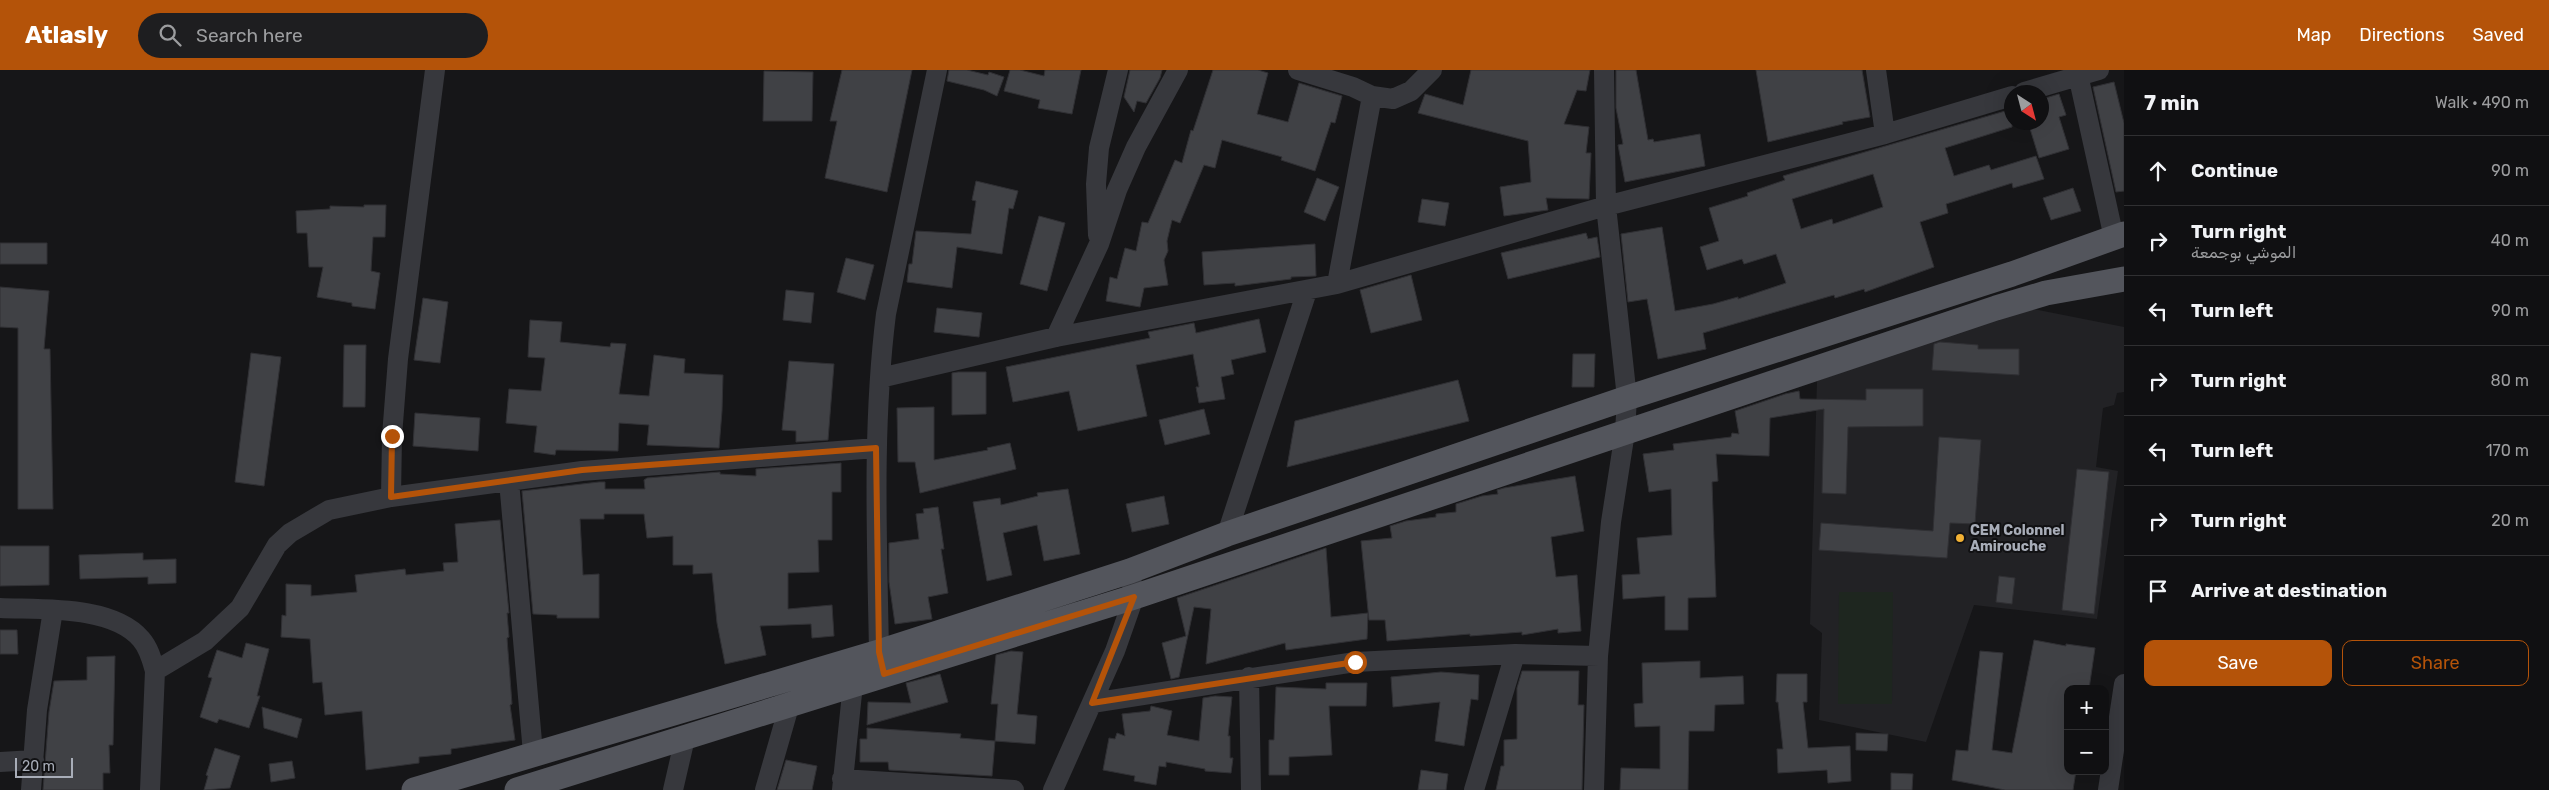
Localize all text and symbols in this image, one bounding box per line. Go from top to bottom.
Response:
search box [138,13,488,58]
text: Atlasly [25,21,108,49]
icon: search [156,21,184,49]
text: Search here [196,24,303,47]
text: Map [2296,24,2331,46]
text: Directions [2359,24,2445,46]
text: Saved [2473,24,2524,46]
north arrow [2004,85,2049,130]
text: 7 min [2144,90,2199,115]
text: Walk · 490 m [2435,93,2529,112]
icon: ahead [2144,157,2172,185]
text: Continue [2191,159,2278,182]
text: 90 m [2491,161,2529,180]
text: Turn right [2191,220,2286,243]
icon: right [2144,227,2172,255]
text: 40 m [2491,231,2529,250]
text: الموشي بوجمعة [2191,243,2296,262]
icon: left [2144,297,2172,325]
text: Turn left [2191,299,2273,322]
text: 90 m [2491,301,2529,320]
icon: right [2144,367,2172,395]
text: Turn right [2191,369,2286,392]
text: 80 m [2491,371,2529,390]
route end [381,425,404,448]
icon: left [2144,437,2172,465]
text: Turn left [2191,439,2273,462]
text: 170 m [2486,441,2529,460]
icon: right [2144,507,2172,535]
text: Turn right [2191,509,2286,532]
text: 20 m [2491,511,2529,530]
place label: CEM Colonnel Amirouche [1970,522,2065,555]
marker: CEM Colonnel Amirouche [1954,532,1966,544]
icon: arrive [2144,577,2172,605]
text: Arrive at destination [2191,579,2387,602]
button: Save [2144,640,2332,686]
button: Share [2342,640,2529,686]
route start [1344,651,1367,674]
map controls [2064,685,2109,775]
button: + [2064,685,2109,730]
button: − [2064,730,2109,775]
scale bar [15,755,72,778]
text: 20 m [22,758,55,775]

